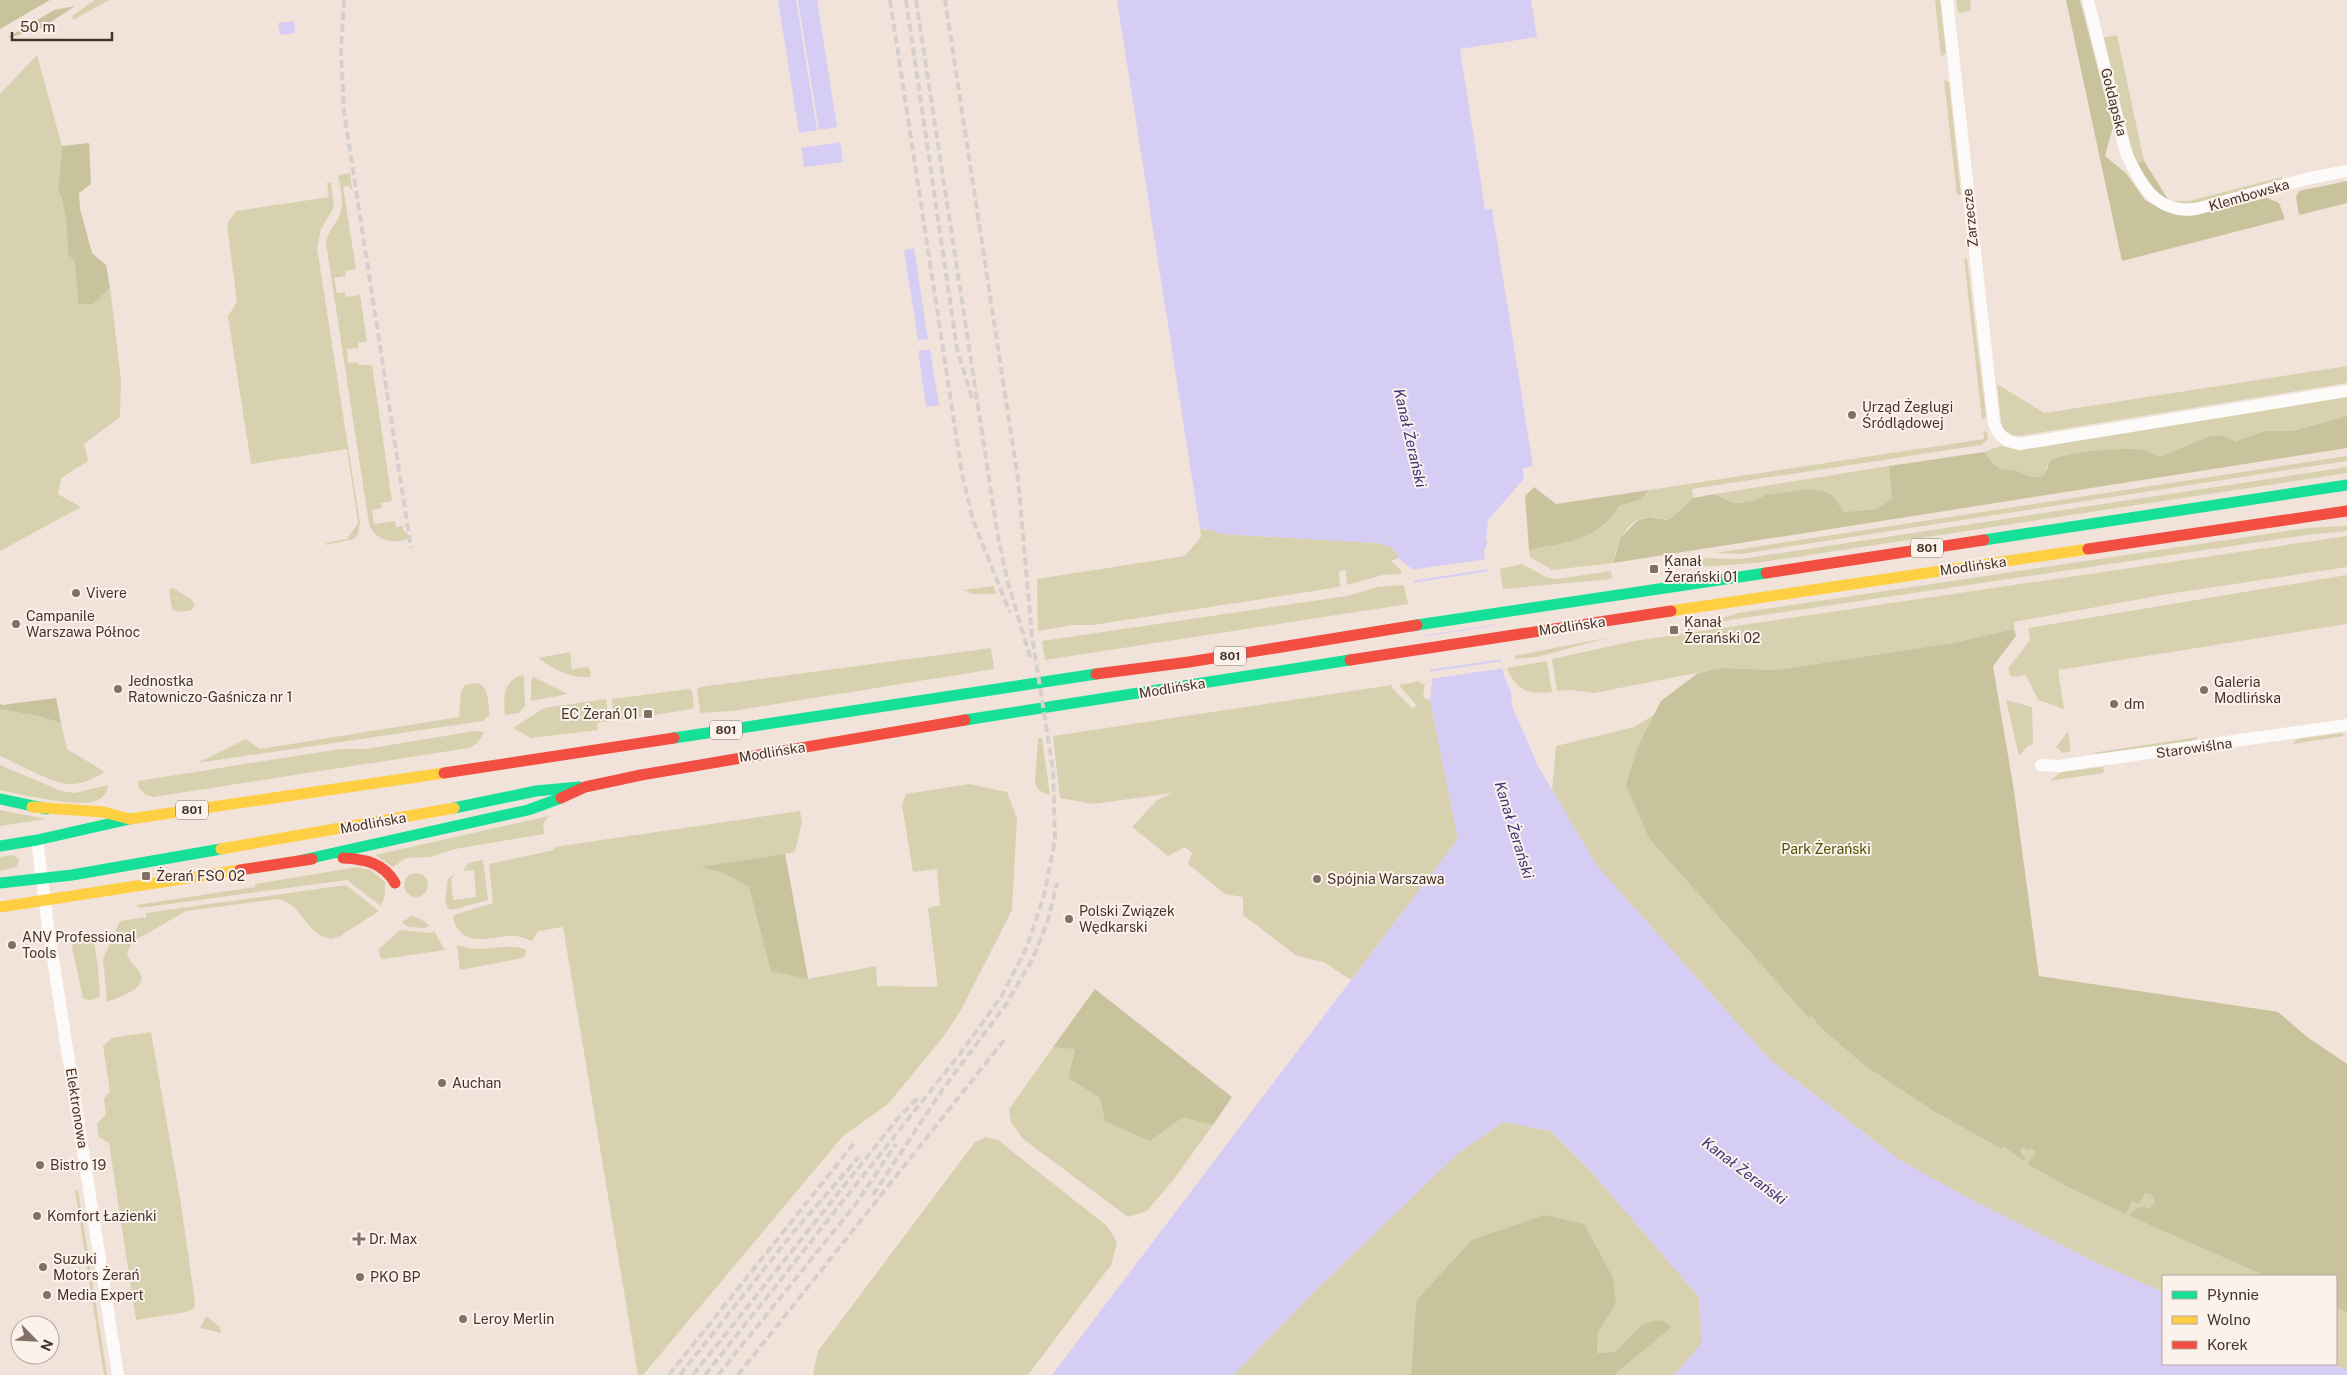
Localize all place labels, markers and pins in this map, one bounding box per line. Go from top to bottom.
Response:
place label: Urząd Żeglugi Śródlądowej [1862,397,1953,431]
marker: Urząd Żeglugi Śródlądowej [1846,409,1858,421]
place label: Kanał Żerański 01 [1664,553,1738,585]
marker: Kanał Żerański 01 [1648,563,1660,575]
place label: Vivere [86,585,127,601]
marker: Vivere [70,587,82,599]
place label: Campanile Warszawa Północ [26,608,140,640]
place label: Kanał Żerański 02 [1684,614,1760,646]
marker: Campanile Warszawa Północ [10,618,22,630]
marker: Kanał Żerański 02 [1668,624,1680,636]
place label: Jednostka Ratowniczo-Gaśnicza nr 1 [128,673,292,705]
place label: Galeria Modlińska [2214,674,2281,706]
marker: Jednostka Ratowniczo-Gaśnicza nr 1 [112,683,124,695]
marker: Galeria Modlińska [2198,684,2210,696]
place label: dm [2124,696,2145,712]
marker: dm [2108,698,2120,710]
place label: EC Żerań 01 [561,704,638,722]
marker: EC Żerań 01 [642,708,654,720]
place label: Żerań FSO 02 [156,866,245,884]
marker: Żerań FSO 02 [140,870,152,882]
place label: Spójnia Warszawa [1327,871,1445,887]
marker: Spójnia Warszawa [1311,873,1323,885]
place label: Polski Związek Wędkarski [1079,903,1175,935]
marker: Polski Związek Wędkarski [1063,913,1075,925]
place label: ANV Professional Tools [22,929,136,961]
marker: ANV Professional Tools [6,939,18,951]
place label: Auchan [452,1075,501,1091]
marker: Auchan [436,1077,448,1089]
place label: Bistro 19 [50,1157,107,1173]
marker: Bistro 19 [34,1159,46,1171]
place label: Komfort Łazienki [47,1208,157,1224]
marker: Komfort Łazienki [31,1210,43,1222]
place label: Dr. Max [369,1231,418,1247]
marker: Dr. Max [353,1233,365,1245]
place label: Suzuki Motors Żerań [53,1251,140,1283]
marker: Suzuki Motors Żerań [37,1261,49,1273]
place label: PKO BP [370,1269,421,1285]
marker: PKO BP [354,1271,366,1283]
place label: Media Expert [57,1287,144,1303]
marker: Media Expert [41,1289,53,1301]
place label: Leroy Merlin [473,1311,554,1327]
marker: Leroy Merlin [457,1313,469,1325]

